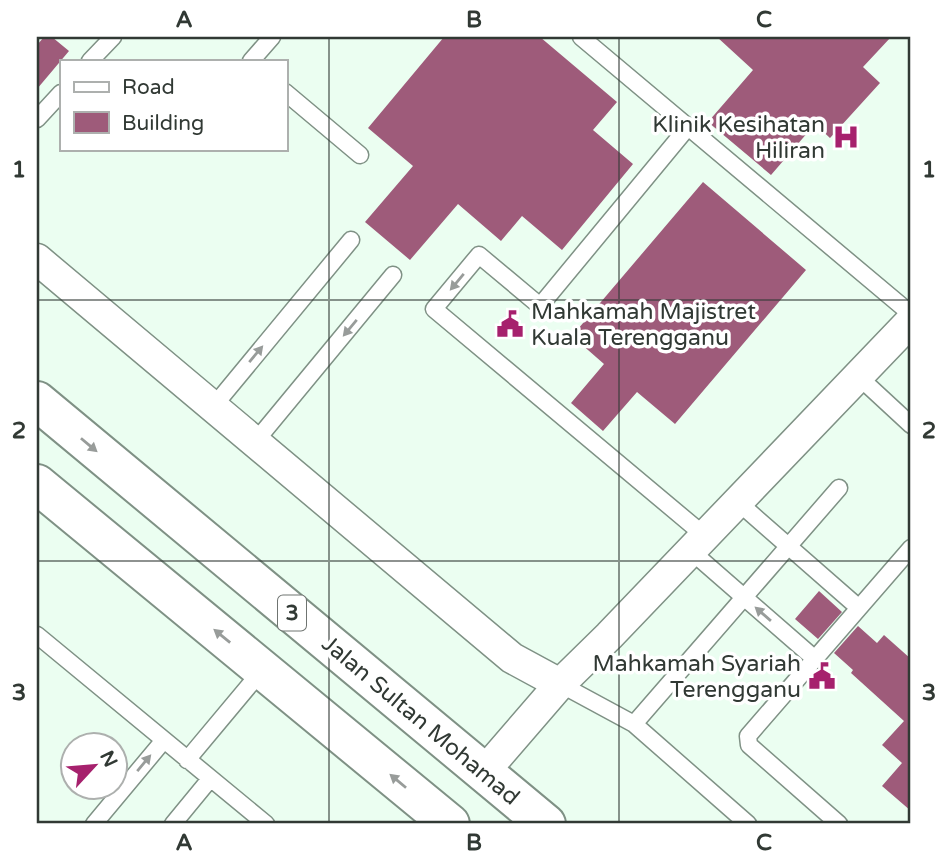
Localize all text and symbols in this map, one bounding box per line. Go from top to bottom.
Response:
text: A [175,6,193,34]
text: B [466,6,482,34]
text: C [756,6,772,34]
legend [60,60,287,150]
text: Road [122,75,175,100]
text: Building [122,111,204,136]
place label: Klinik Kesihatan Hiliran [652,111,825,165]
hospital icon: Klinik Kesihatan Hiliran [831,122,861,152]
text: 1 [12,156,26,184]
text: 1 [922,156,936,184]
one-way arrow [449,272,464,290]
place label: Mahkamah Majistret Kuala Terengganu [531,298,756,352]
public building icon: Mahkamah Majistret Kuala Terengganu [495,309,525,339]
one-way arrow [343,319,358,336]
one-way arrow [248,346,263,363]
text: 2 [12,417,26,445]
text: 2 [922,417,936,445]
one-way arrow [81,437,98,452]
road number: 3 [278,596,306,630]
one-way arrow [755,607,772,622]
one-way arrow [214,629,231,644]
street label: Jalan Sultan Mohamad [316,630,525,812]
place label: Mahkamah Syariah Terengganu [593,650,801,704]
public building icon: Mahkamah Syariah Terengganu [807,661,837,691]
text: 3 [12,679,26,707]
text: 3 [922,679,936,707]
north arrow [60,732,130,802]
text: N [95,747,122,771]
one-way arrow [137,755,152,773]
one-way arrow [389,774,406,789]
text: A [175,829,193,857]
text: B [466,829,482,857]
text: C [756,829,772,857]

